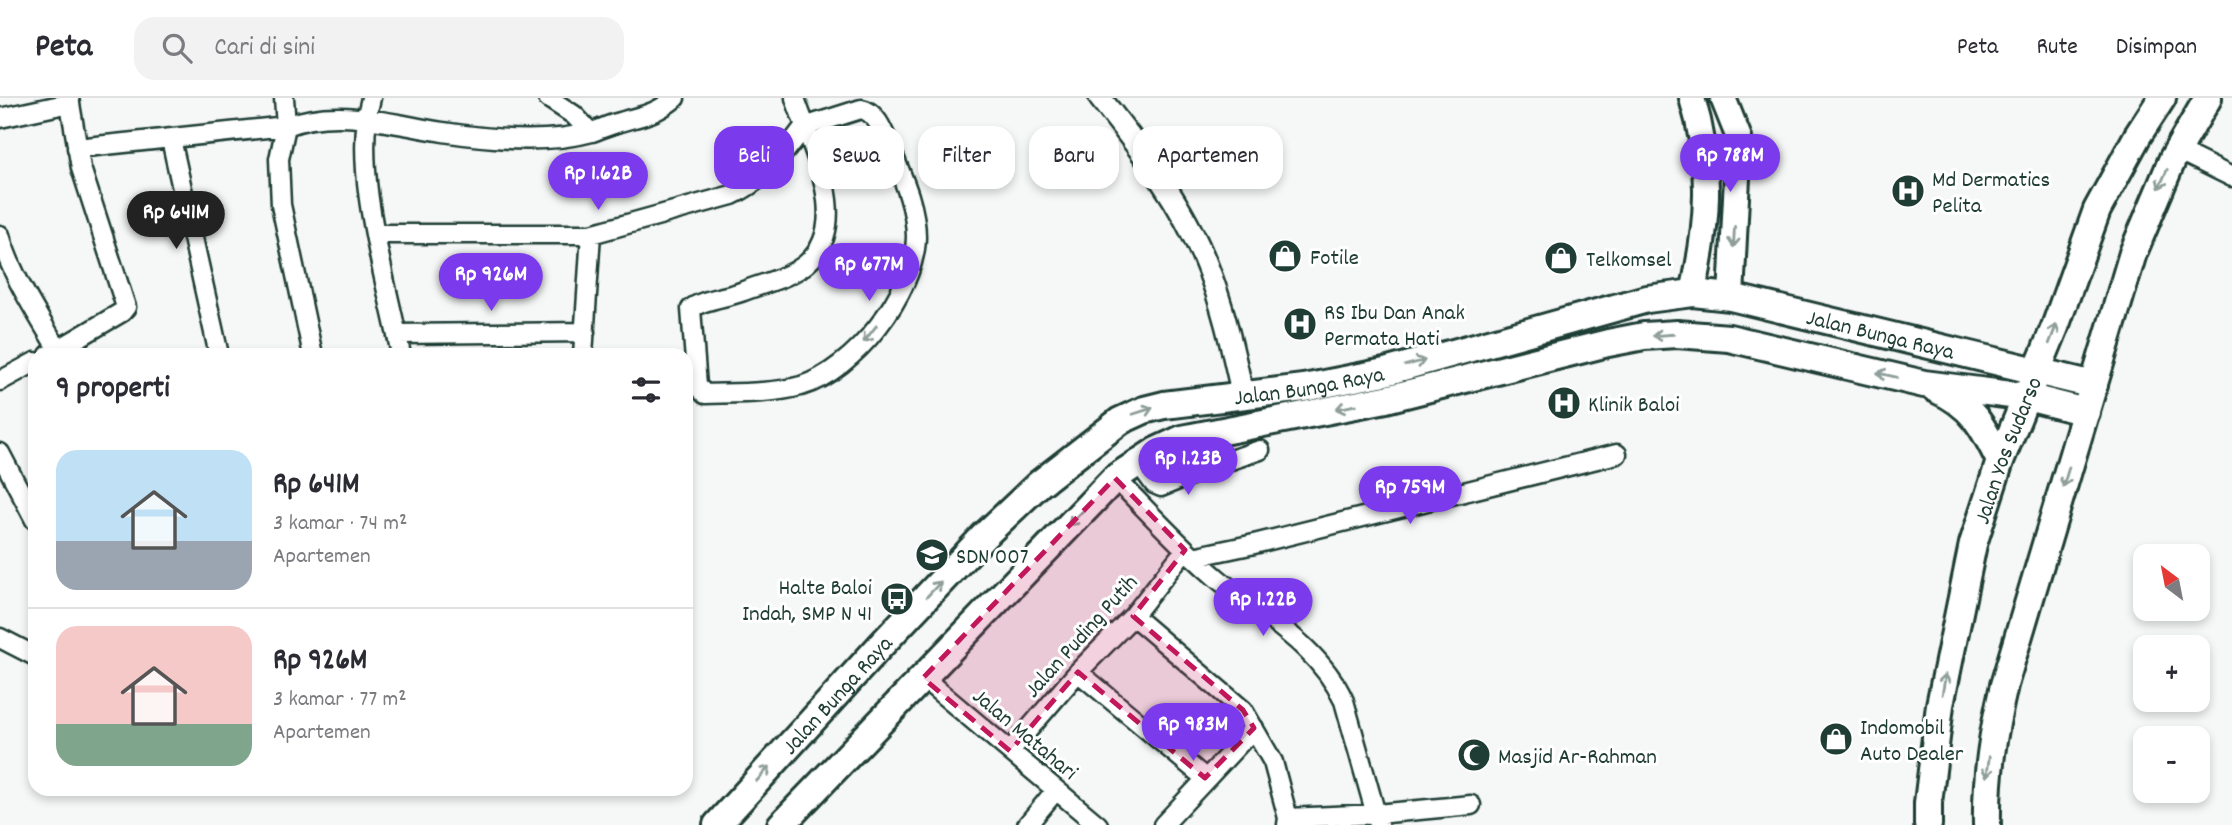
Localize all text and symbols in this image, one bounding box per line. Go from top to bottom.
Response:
search box [134,17,624,80]
text: Peta [35,25,92,72]
icon: search [158,29,196,67]
text: Cari di sini [214,30,315,67]
text: Peta [1957,31,1998,65]
text: Rute [2036,31,2078,65]
text: Disimpan [2116,31,2197,65]
chip: Beli [714,126,794,189]
chip: Sewa [808,126,904,189]
chip: Filter [918,126,1015,189]
chip: Baru [1029,126,1119,189]
chip: Apartemen [1133,126,1283,189]
pin: Rp 788M [1665,134,1795,194]
text: Rp 788M [1696,140,1764,173]
pin: Rp 1.62B [526,152,670,212]
text: Rp 1.62B [564,158,632,191]
place label: Md Dermatics Pelita [1932,165,2050,224]
one-way arrow [2156,168,2169,189]
hospital icon: Md Dermatics Pelita [1889,172,1927,210]
pin: Rp 641M [111,192,241,251]
text: Rp 641M [143,197,209,230]
one-way arrow [1727,225,1740,247]
shop icon: Fotile [1266,237,1304,275]
shop icon: Telkomsel [1542,239,1580,277]
place label: Fotile [1310,243,1359,276]
pin: Rp 677M [804,244,934,303]
place label: Telkomsel [1586,245,1672,278]
text: Rp 677M [834,249,904,282]
pin: Rp 926M [426,254,556,313]
text: Rp 926M [455,259,527,292]
place label: RS Ibu Dan Anak Permata Hati [1324,298,1465,357]
street label: Jalan Bunga Raya [1803,303,1958,371]
hospital icon: RS Ibu Dan Anak Permata Hati [1281,305,1319,343]
one-way arrow [2047,323,2060,345]
one-way arrow [863,324,878,342]
one-way arrow [1653,329,1675,342]
one-way arrow [1404,356,1426,369]
street label: Jalan Bunga Raya [1233,359,1388,416]
one-way arrow [1876,368,1899,381]
text: 9 properti [56,369,170,412]
icon: filters [627,371,665,409]
street label: Jalan Yos Sudarso [1968,373,2053,529]
hospital icon: Klinik Baloi [1545,384,1583,422]
place label: Klinik Baloi [1588,390,1679,423]
one-way arrow [1335,401,1358,415]
one-way arrow [1132,404,1154,416]
pin: Rp 1.23B [1116,438,1260,497]
text: Rp 1.23B [1154,443,1222,476]
text: Rp 641M [273,465,360,508]
pin: Rp 759M [1345,466,1475,526]
one-way arrow [2059,466,2072,488]
text: Rp 759M [1375,472,1445,505]
icon: home [112,478,196,562]
text: 3 kamar · 74 m² [273,508,407,541]
one-way arrow [1068,509,1085,526]
school or university icon: SDN 007 [913,536,951,574]
text: Apartemen [273,541,371,574]
place label: SDN 007 [956,542,1029,575]
north arrow [2133,544,2210,621]
map controls [2133,544,2210,803]
street label: Jalan Puding Putih [1018,568,1147,706]
place label: Halte Baloi Indah, SMP N 41 [742,573,872,632]
pin: Rp 1.22B [1191,578,1335,638]
bus stop icon: Halte Baloi Indah, SMP N 41 [878,580,916,618]
one-way arrow [926,581,943,598]
text: Rp 1.22B [1230,584,1296,617]
street label: Jalan Bunga Raya [776,629,903,764]
button: + [2133,635,2210,712]
text: Rp 926M [273,641,367,684]
icon: home [112,654,196,738]
one-way arrow [1938,673,1951,696]
street label: Jalan Matahari [964,682,1084,790]
text: 3 kamar · 77 m² [273,684,407,717]
pin: Rp 983M [1128,704,1258,763]
text: Rp 983M [1158,709,1228,742]
place label: Indomobil Auto Dealer [1860,713,1964,772]
text: Apartemen [273,717,371,750]
shop icon: Indomobil Auto Dealer [1817,720,1855,758]
button: − [2133,726,2210,803]
mosque icon: Masjid Ar-Rahman [1455,736,1493,774]
place label: Masjid Ar-Rahman [1498,742,1657,775]
one-way arrow [1982,756,1995,778]
one-way arrow [755,766,771,784]

